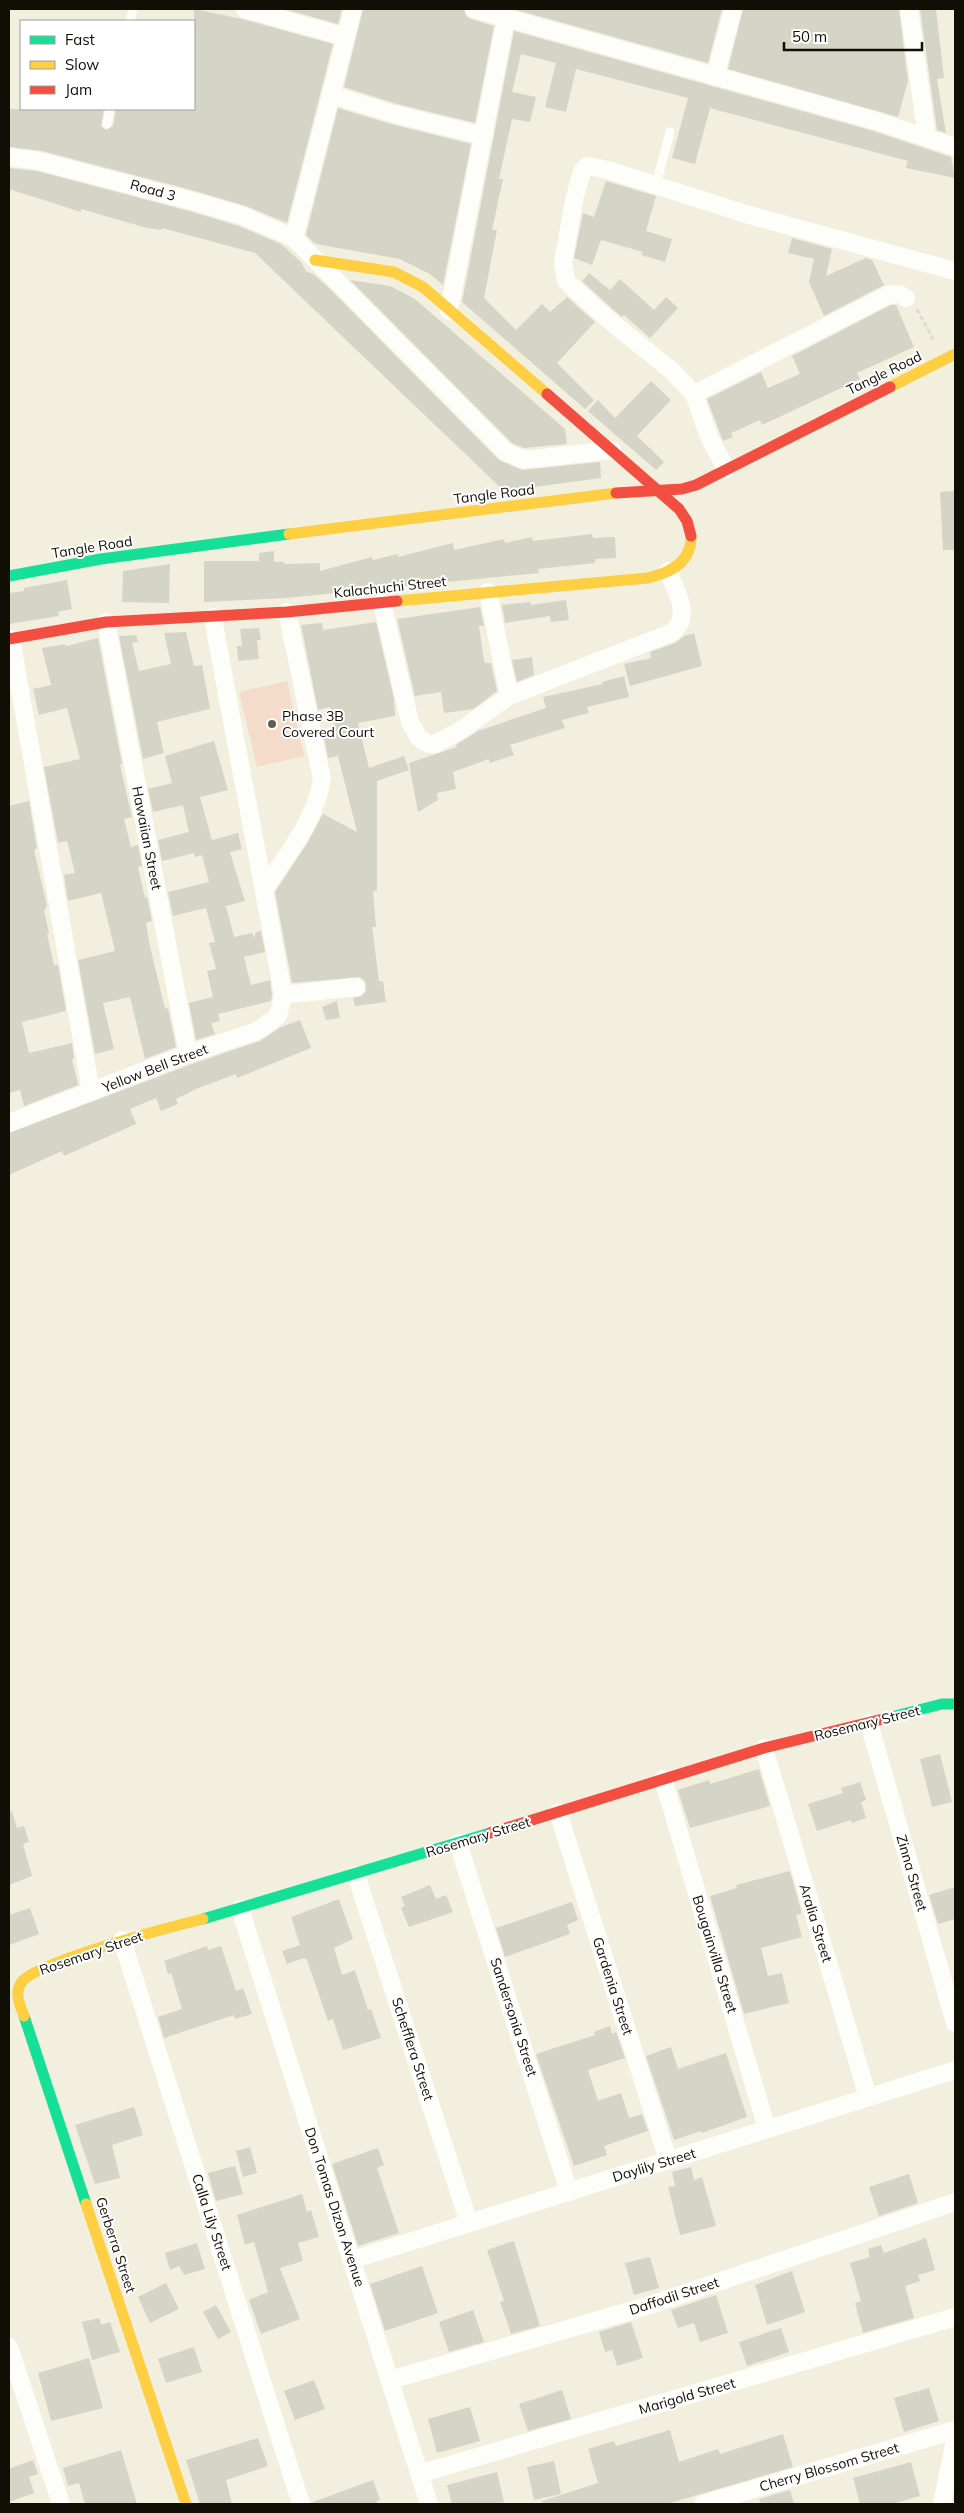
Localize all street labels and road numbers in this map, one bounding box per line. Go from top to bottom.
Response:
street label: Road 3 [128,175,178,205]
street label: Tangle Road [843,347,925,399]
street label: Tangle Road [453,480,535,508]
street label: Tangle Road [50,532,134,562]
street label: Kalachuchi Street [333,572,447,602]
street label: Hawaiian Street [128,785,166,891]
street label: Yellow Bell Street [99,1040,210,1097]
street label: Rosemary Street [812,1701,922,1745]
street label: Rosemary Street [424,1813,532,1861]
street label: Zinna Street [892,1833,932,1913]
street label: Aralia Street [796,1882,836,1965]
street label: Bougainvilla Street [689,1893,741,2015]
street label: Rosemary Street [37,1927,145,1979]
street label: Gardenia Street [589,1935,637,2037]
street label: Sandersonia Street [486,1955,542,2079]
street label: Schefflera Street [388,1995,438,2103]
street label: Don Tomas Dizon Avenue [301,2125,369,2289]
street label: Daylily Street [610,2144,698,2186]
street label: Calla Lily Street [188,2171,236,2273]
street label: Gerberra Street [92,2195,140,2295]
street label: Daffodil Street [627,2273,721,2319]
street label: Marigold Street [637,2374,737,2418]
street label: Cherry Blossom Street [757,2438,901,2496]

